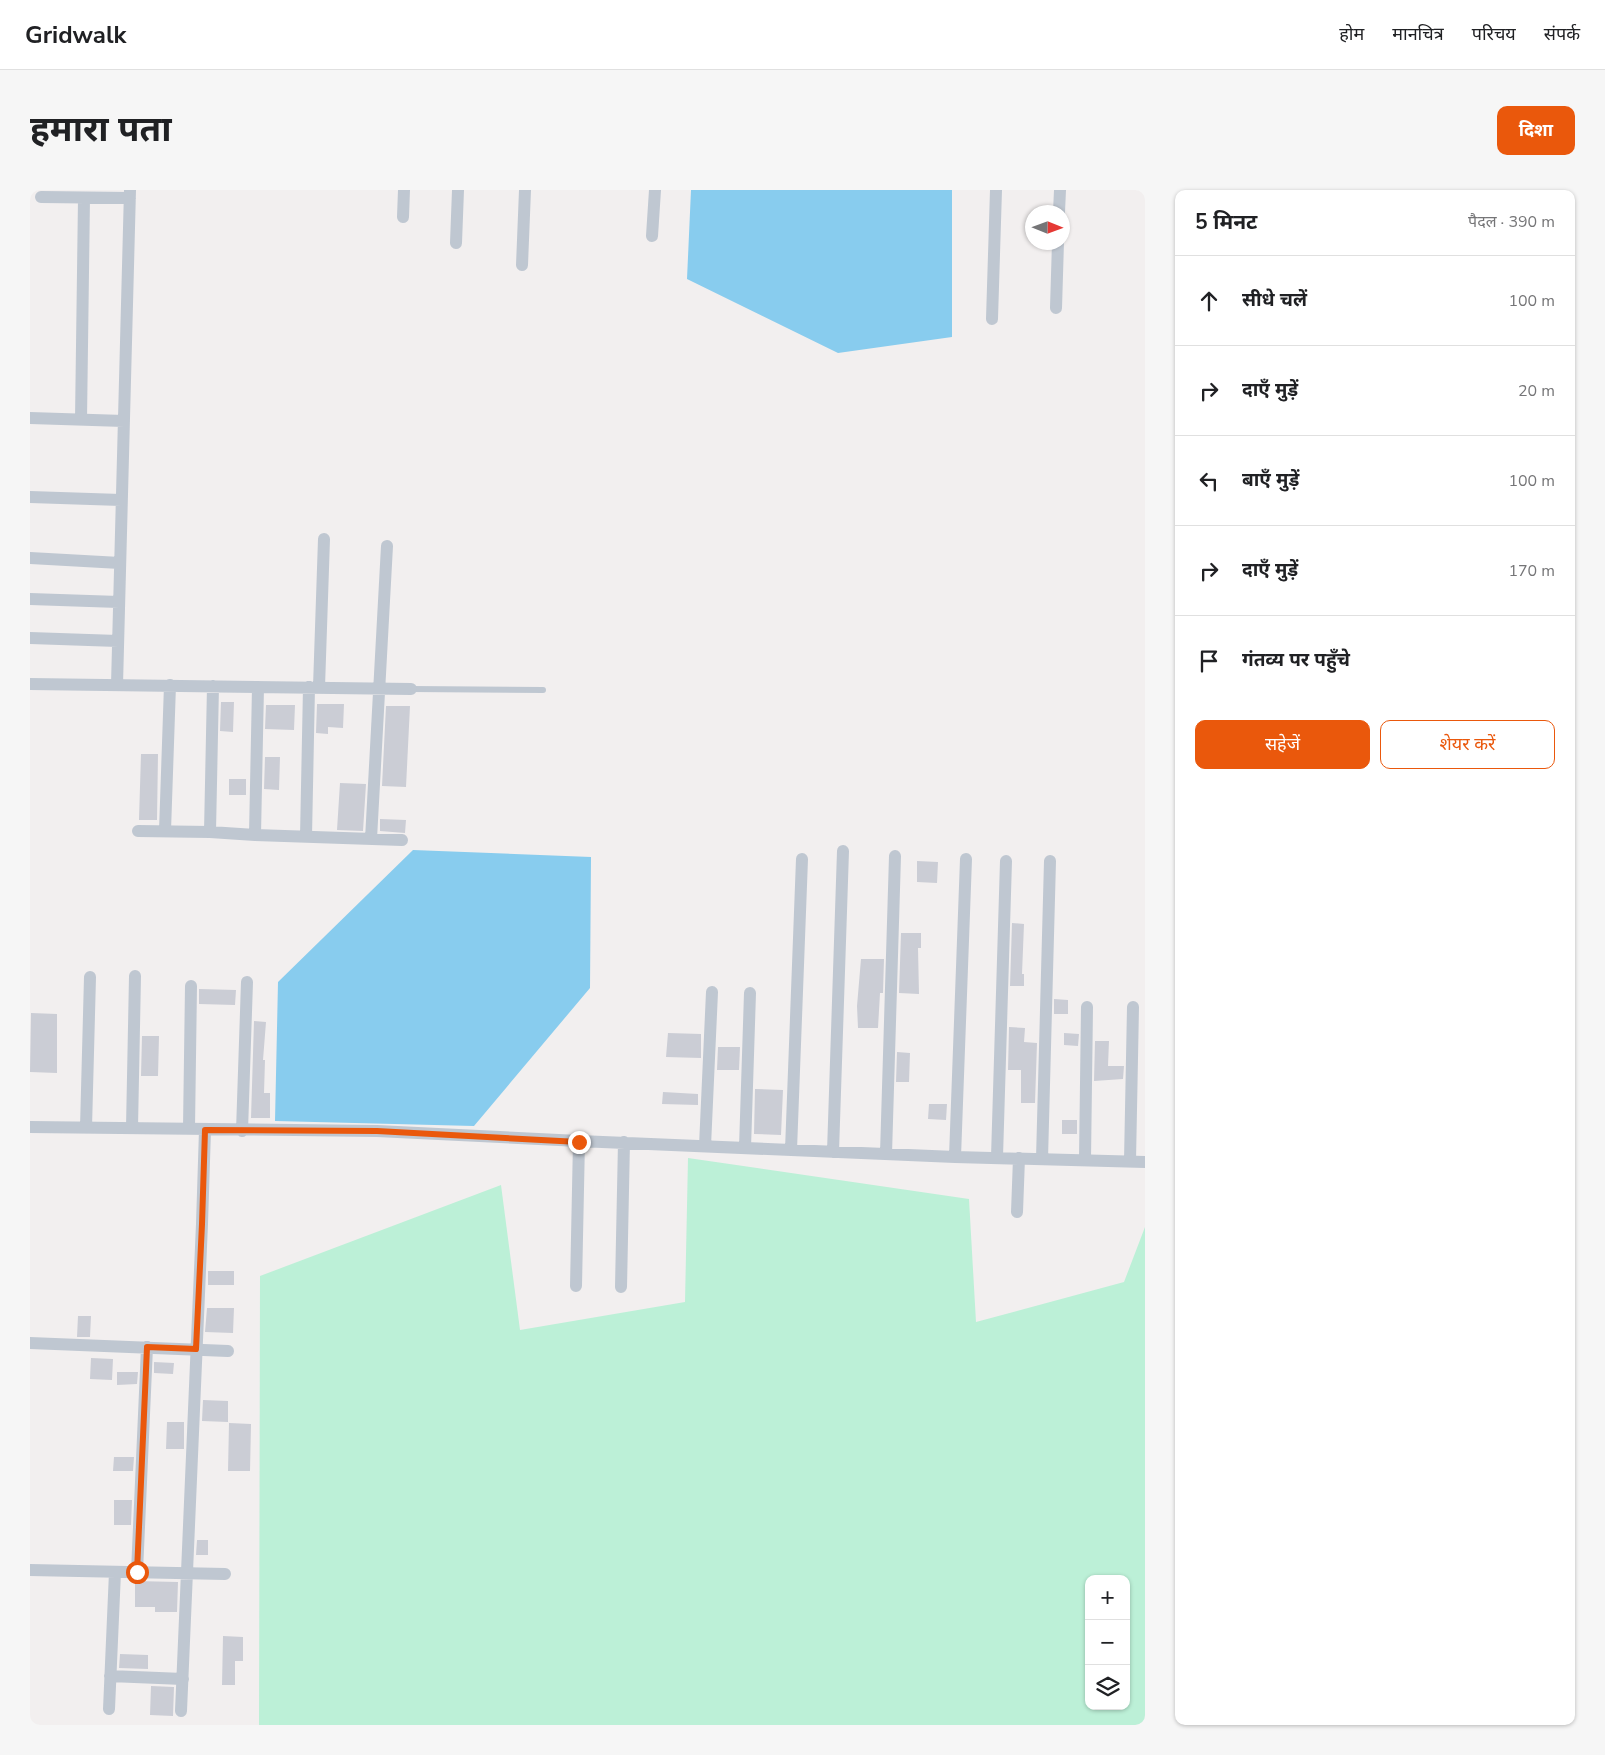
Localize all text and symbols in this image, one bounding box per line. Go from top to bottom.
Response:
text: Gridwalk [25,19,126,51]
text: होम [1339,22,1364,46]
text: मानचित्र [1392,22,1444,46]
text: परिचय [1472,22,1516,46]
text: संपर्क [1544,22,1580,46]
text: हमारा पता [30,106,172,153]
button: दिशा [1497,106,1575,155]
north arrow [1025,205,1070,250]
text: 5 मिनट [1195,208,1257,236]
text: पैदल · 390 m [1468,211,1555,233]
icon: ahead [1195,287,1223,315]
text: सीधे चलें [1242,287,1307,313]
text: 100 m [1508,290,1555,312]
icon: right [1195,377,1223,405]
text: दाएँ मुड़ें [1242,377,1298,403]
text: 20 m [1518,380,1555,402]
icon: left [1195,467,1223,495]
text: बाएँ मुड़ें [1242,467,1299,493]
text: 100 m [1508,470,1555,492]
icon: right [1195,557,1223,585]
text: दाएँ मुड़ें [1242,557,1298,583]
text: 170 m [1508,560,1555,582]
icon: arrive [1195,647,1223,675]
text: गंतव्य पर पहुँचे [1242,647,1350,673]
button: सहेजें [1195,720,1370,769]
button: शेयर करें [1380,720,1555,769]
route end [568,1131,591,1154]
route start [126,1561,149,1584]
map controls [1085,1575,1130,1710]
button: + [1085,1575,1130,1620]
button: − [1085,1620,1130,1665]
button: layers [1085,1665,1130,1710]

